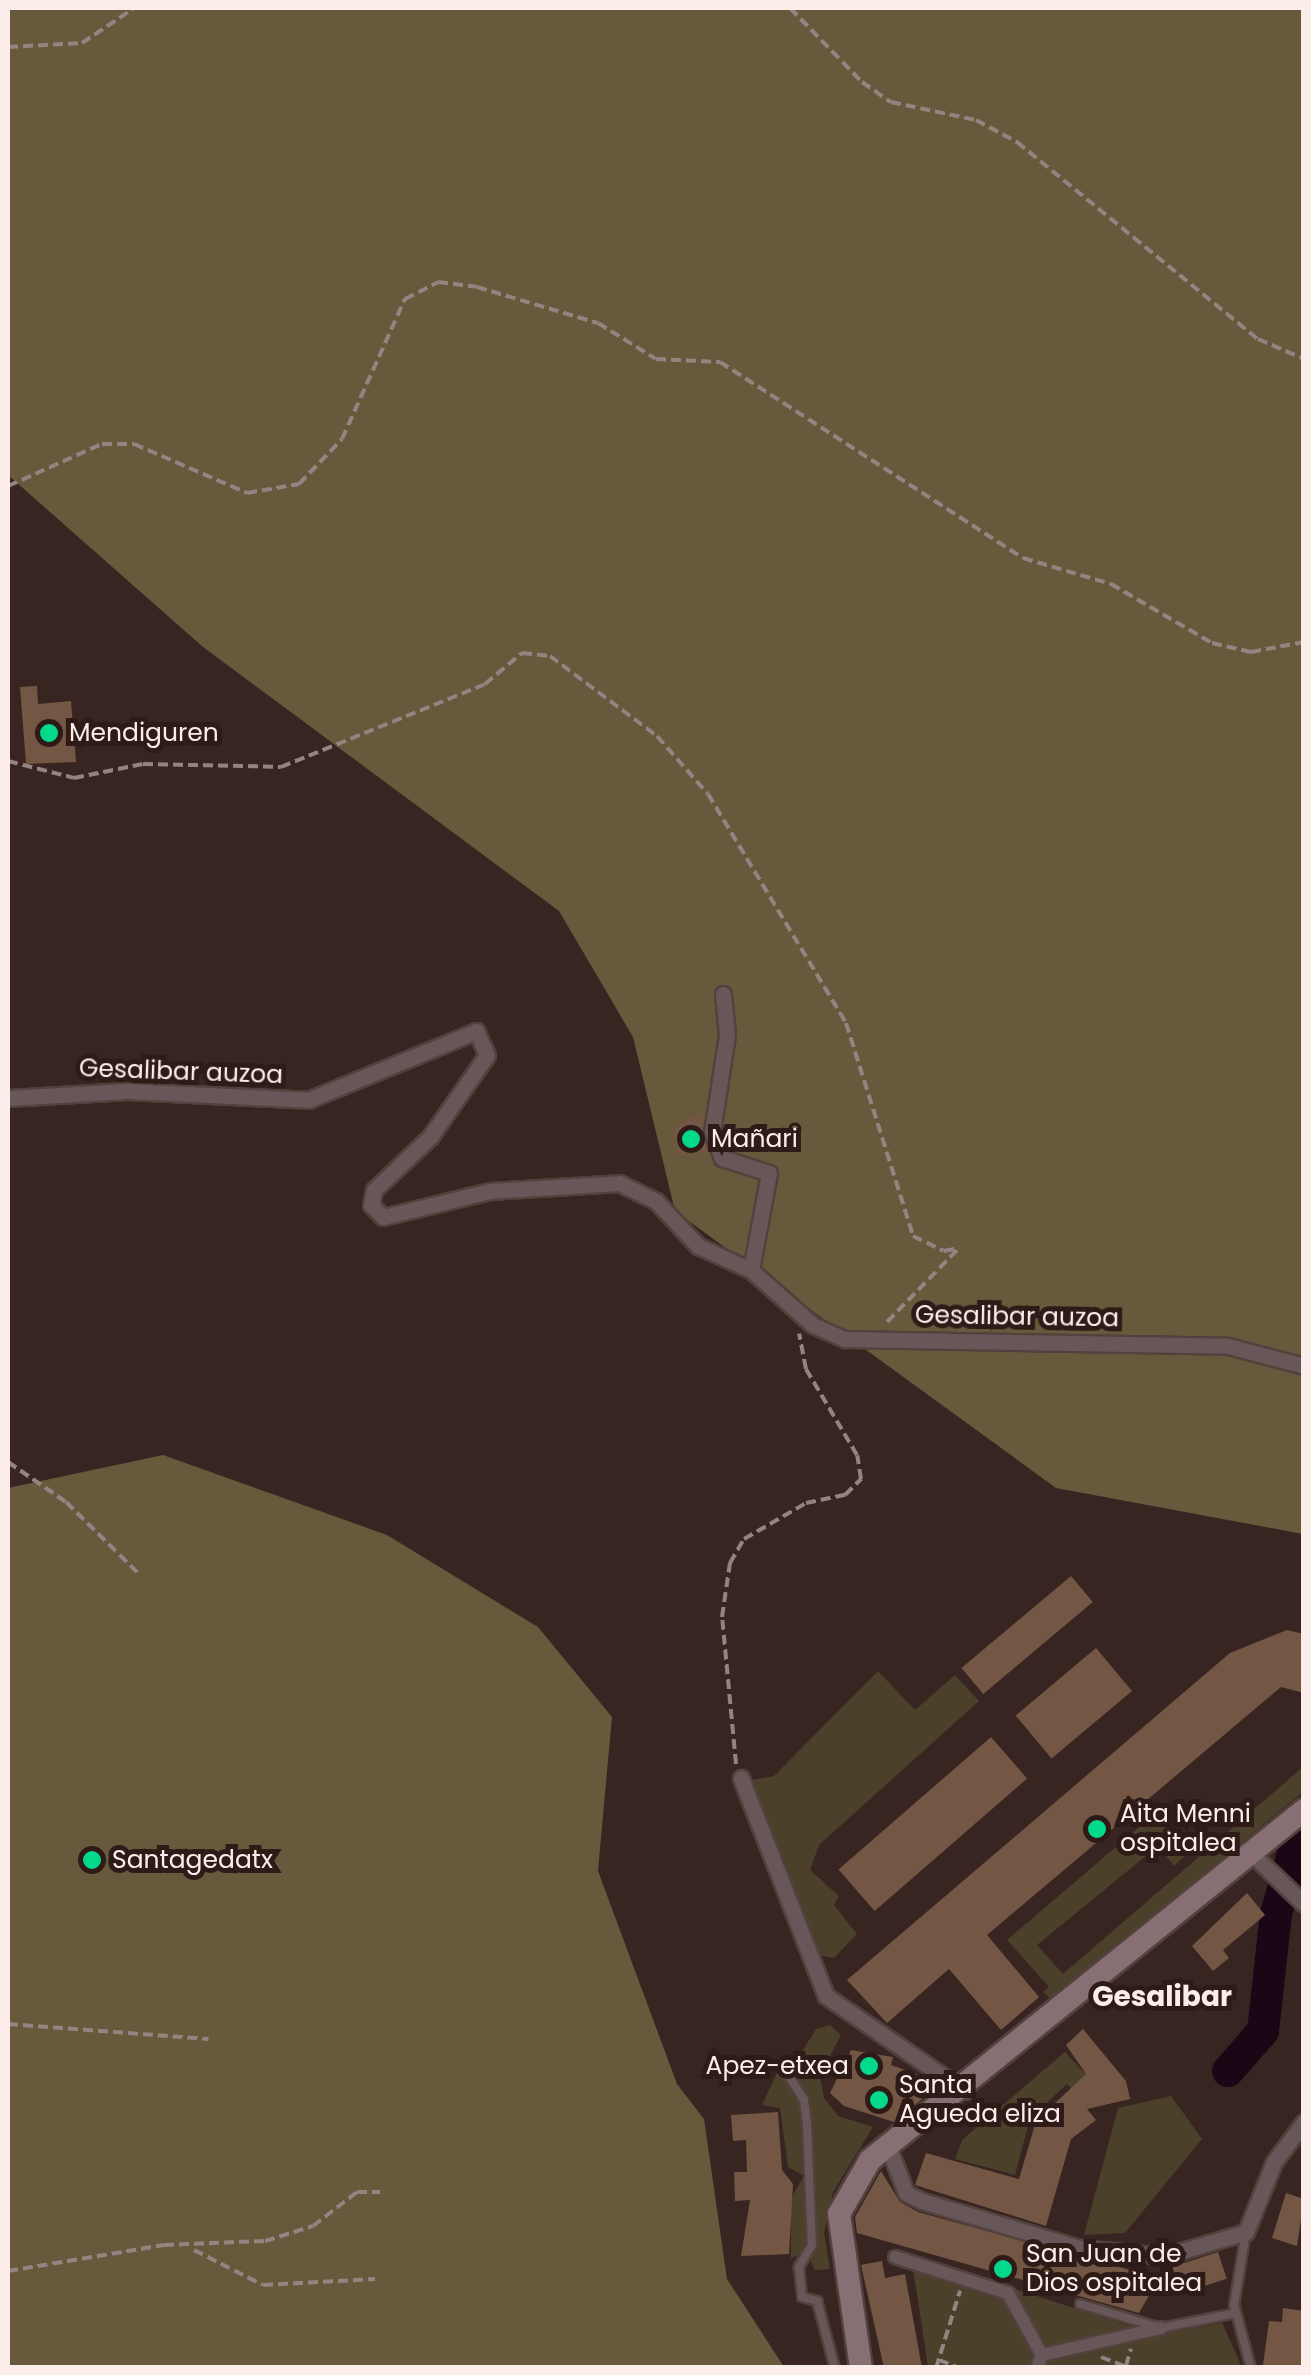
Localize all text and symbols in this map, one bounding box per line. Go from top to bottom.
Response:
place label: Mendiguren [69,718,219,748]
marker: Mendiguren [38,722,60,744]
street label: Gesalibar auzoa [78,1053,284,1091]
place label: Mañari [711,1124,798,1154]
marker: Mañari [680,1128,702,1150]
street label: Gesalibar auzoa [915,1300,1119,1334]
place label: Aita Menni ospitalea [1120,1800,1251,1859]
marker: Aita Menni ospitalea [1084,1816,1110,1842]
place label: Santagedatx [112,1845,273,1875]
marker: Santagedatx [81,1849,103,1871]
district label: Gesalibar [1092,1980,1232,2014]
place label: Apez-etxea [706,2051,849,2081]
marker: Apez-etxea [858,2055,880,2077]
place label: Santa Agueda eliza [899,2071,1061,2130]
marker: Santa Agueda eliza [868,2089,890,2111]
place label: San Juan de Dios ospitalea [1026,2240,1202,2299]
marker: San Juan de Dios ospitalea [990,2256,1016,2282]

